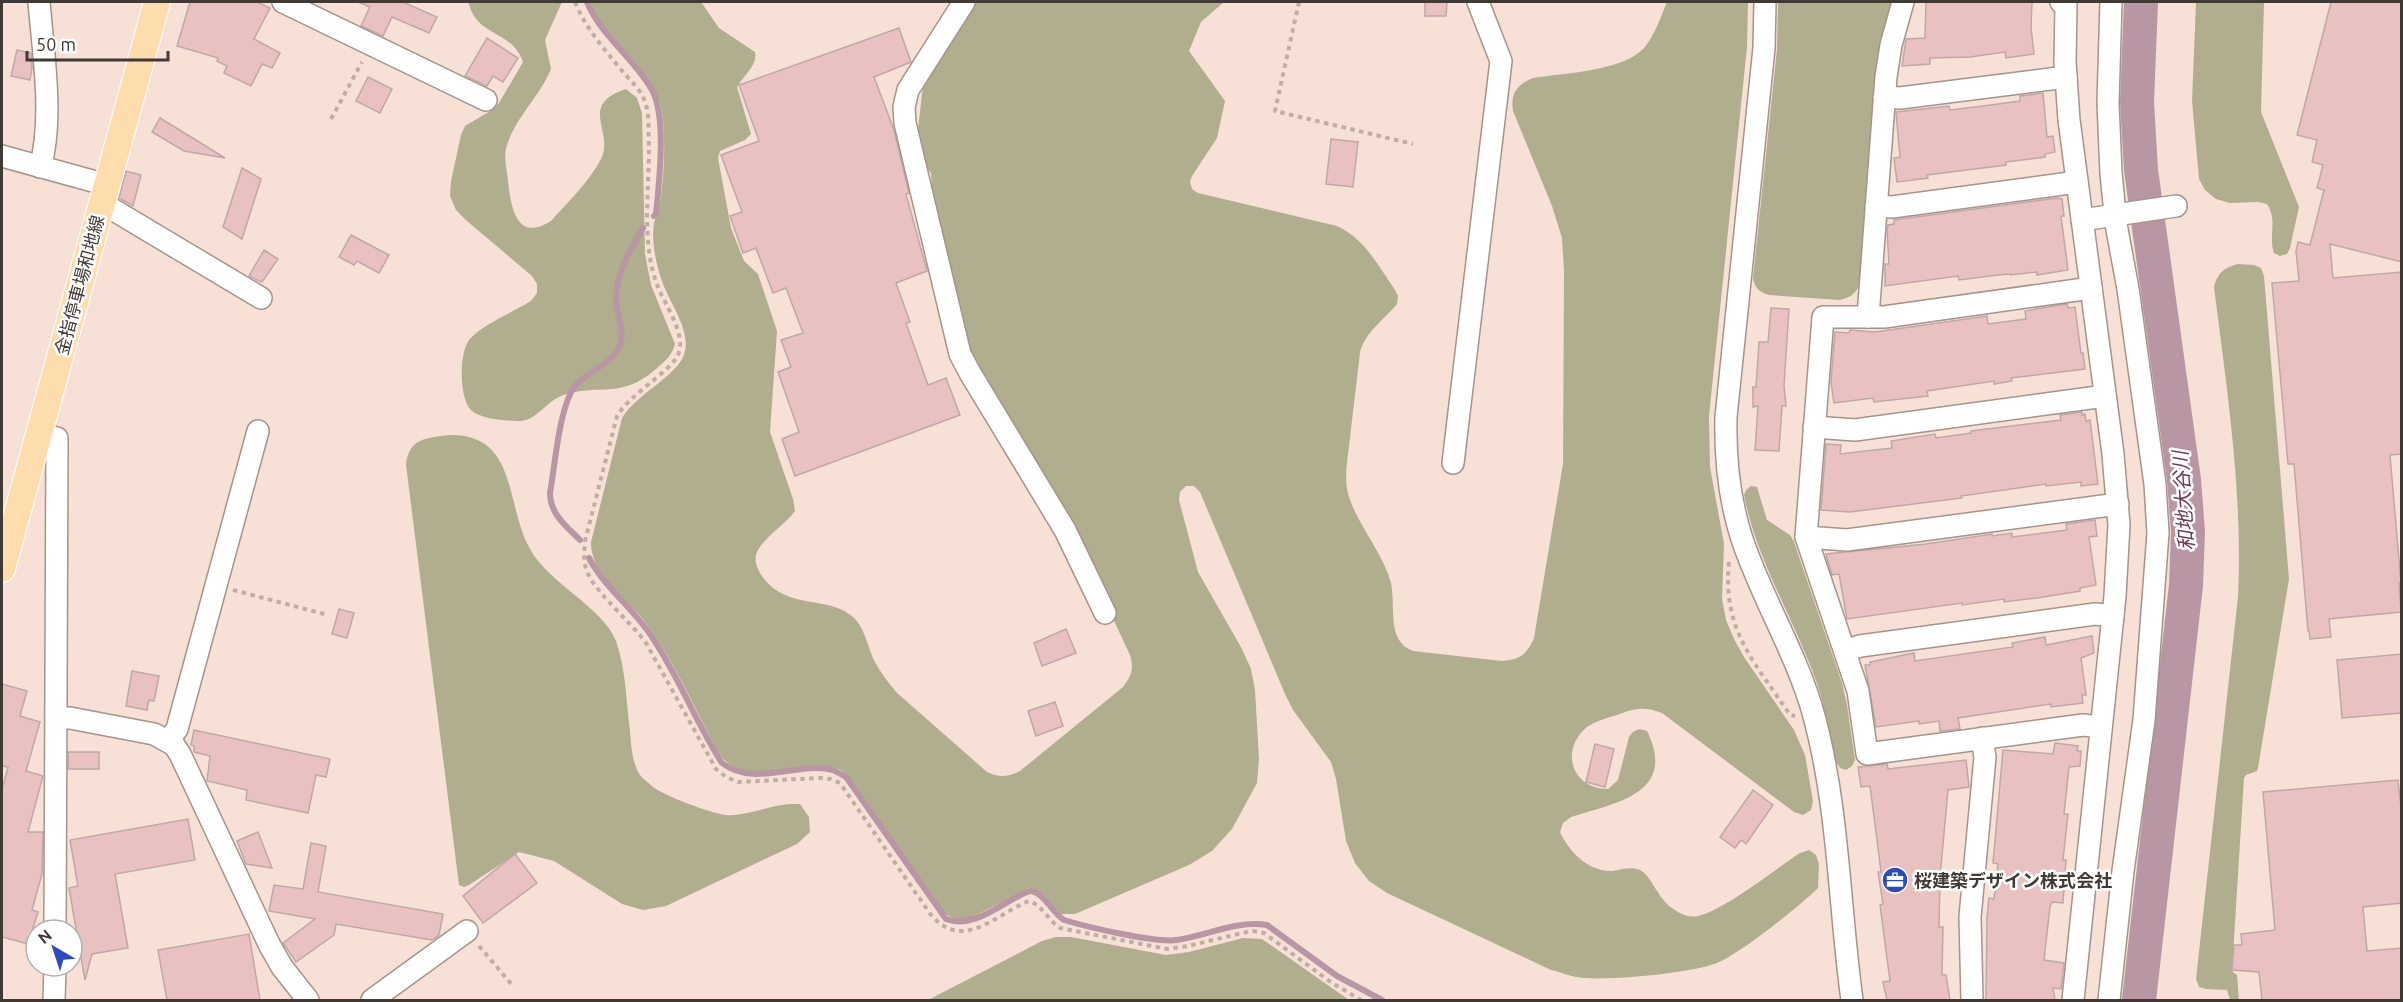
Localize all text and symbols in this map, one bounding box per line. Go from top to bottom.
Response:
scale bar [27,24,168,62]
text: 50 m [36,34,76,54]
street label: 金指停車場和地線 [51,213,107,357]
water label: 和地大谷川 [2168,448,2198,552]
office icon: 桜建築デザイン株式会社 [1880,865,1910,895]
place label: 桜建築デザイン株式会社 [1914,870,2112,890]
north arrow [24,918,84,978]
text: N [34,926,55,947]

